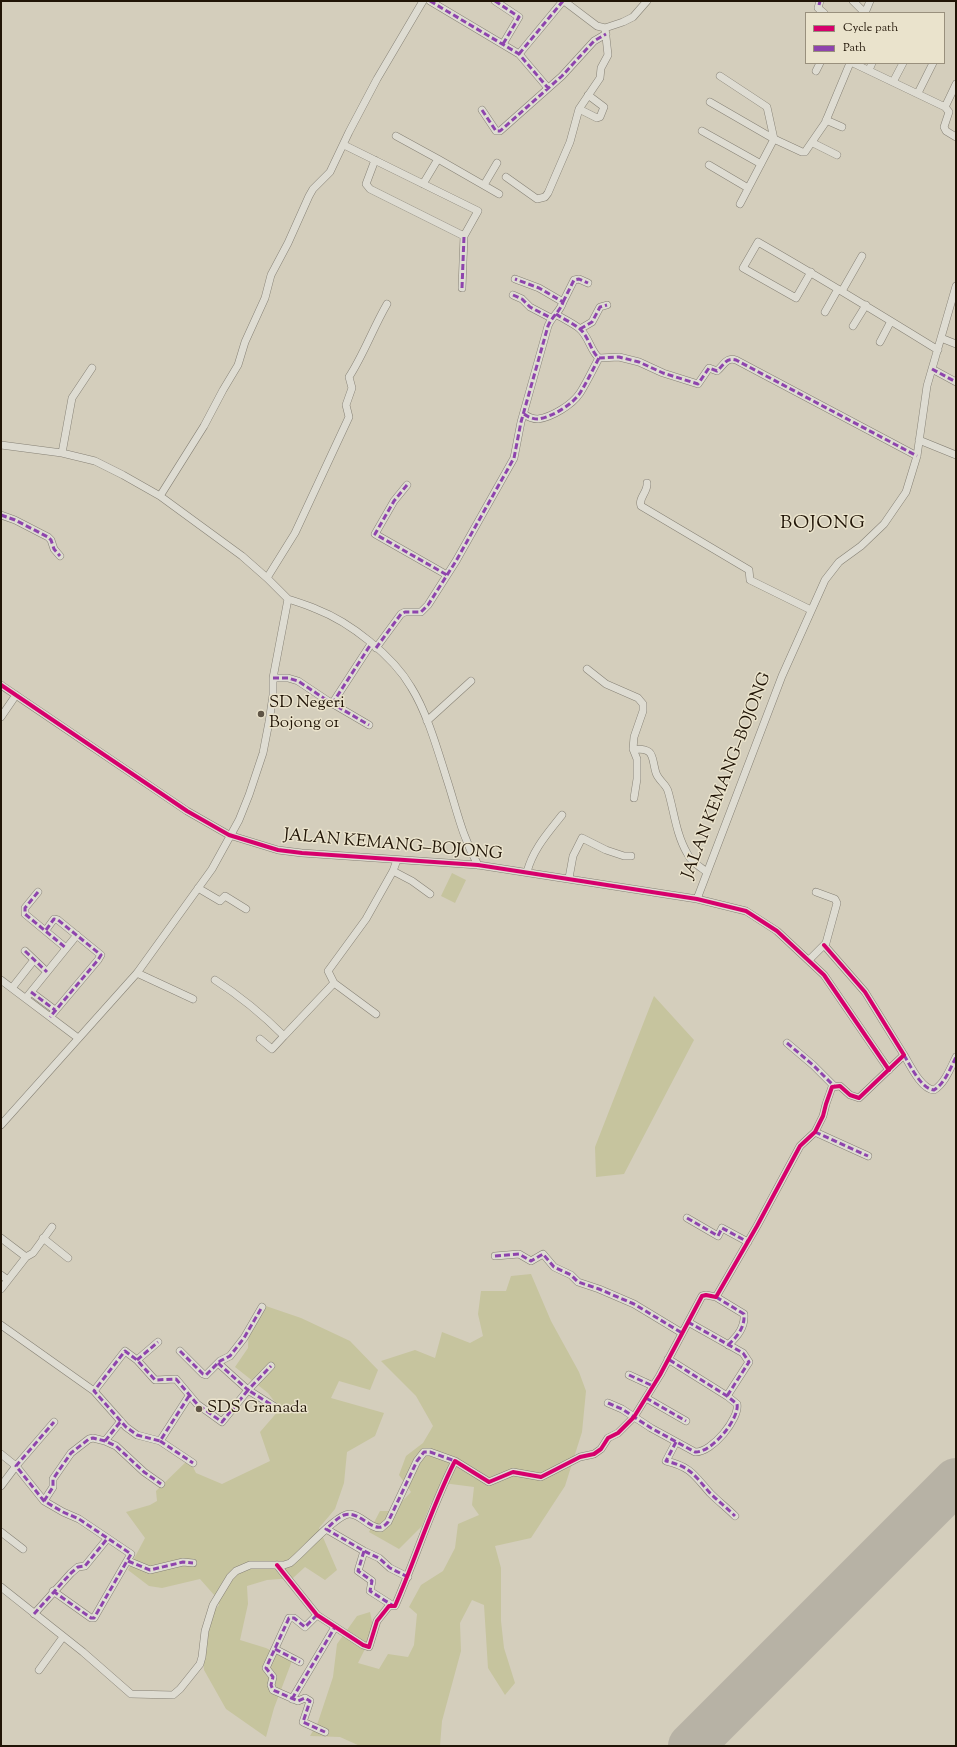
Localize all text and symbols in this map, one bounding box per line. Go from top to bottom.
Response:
legend [805,12,945,64]
text: Cycle path [843,19,898,37]
text: Path [843,39,866,57]
district label: BOJONG [780,514,866,536]
street label: JALAN KEMANG–BOJONG [679,670,777,882]
place label: SD Negeri Bojong 01 [269,694,345,734]
marker: SD Negeri Bojong 01 [256,709,266,719]
street label: JALAN KEMANG–BOJONG [283,826,503,866]
place label: SDS Granada [207,1399,308,1419]
marker: SDS Granada [194,1404,204,1414]

